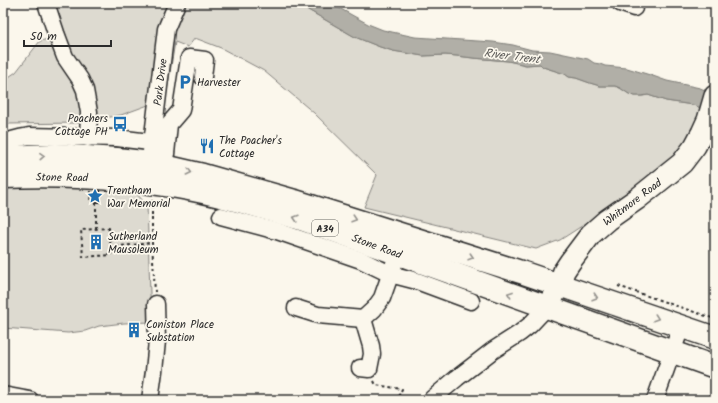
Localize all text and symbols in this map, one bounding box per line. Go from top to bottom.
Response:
scale bar [24,22,111,48]
text: 50 m [30,27,57,46]
water label: River Trent [483,44,543,70]
street label: Park Drive [149,58,173,107]
parking icon: Harvester [176,73,194,91]
place label: Harvester [197,74,242,92]
place label: Poachers Cottage PH [55,110,108,141]
bus stop icon: Poachers Cottage PH [111,115,129,133]
place label: The Poacher's Cottage [219,132,282,163]
restaurant icon: The Poacher's Cottage [198,137,216,155]
one-way arrow [39,151,45,160]
one-way arrow [185,167,192,175]
street label: Stone Road [36,169,89,187]
street label: Whitmore Road [599,174,666,231]
place label: Trentham War Memorial [107,182,171,213]
place icon: Trentham War Memorial [86,187,104,205]
one-way arrow [292,214,299,223]
one-way arrow [350,214,357,223]
road number: A34 [312,220,338,236]
place label: Sutherland Mausoleum [108,228,159,259]
street label: Stone Road [349,230,405,265]
building icon: Sutherland Mausoleum [87,233,105,251]
one-way arrow [468,252,475,260]
one-way arrow [507,291,514,299]
one-way arrow [591,293,598,301]
one-way arrow [652,313,659,322]
place label: Coniston Place Substation [146,316,214,347]
building icon: Coniston Place Substation [125,321,143,339]

